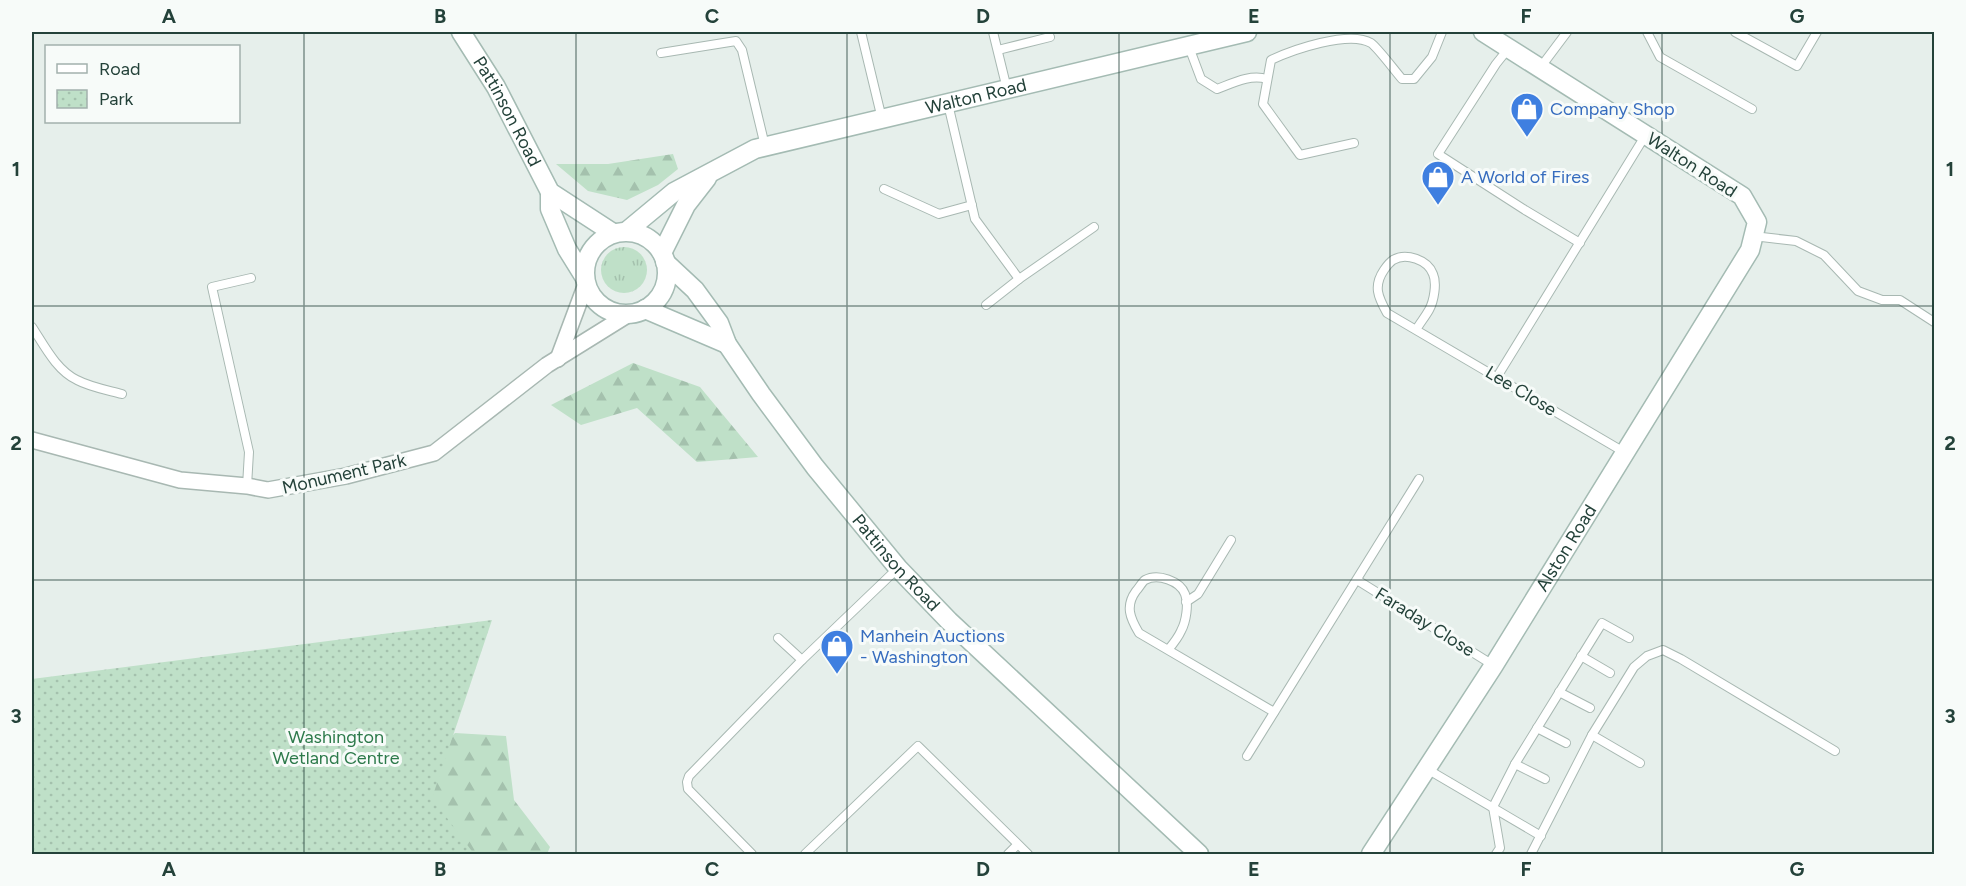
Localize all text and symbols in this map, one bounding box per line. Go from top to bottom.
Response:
text: A [162,4,177,28]
text: B [434,4,446,28]
text: C [705,4,719,28]
text: D [976,4,990,28]
text: E [1248,4,1260,28]
text: F [1520,4,1532,28]
text: G [1790,4,1805,28]
legend [45,45,240,123]
street label: Pattinson Road [468,52,546,170]
text: Road [99,58,140,80]
street label: Walton Road [923,74,1029,119]
text: Park [99,88,134,110]
shop icon: Company Shop [1509,91,1545,138]
place label: Company Shop [1550,98,1675,120]
street label: Walton Road [1643,128,1741,202]
text: 1 [12,157,20,181]
text: 1 [1946,157,1954,181]
shop icon: A World of Fires [1420,159,1456,206]
place label: A World of Fires [1461,166,1589,188]
street label: Lee Close [1481,361,1561,421]
text: 2 [10,431,22,455]
text: 2 [1944,431,1956,455]
street label: Monument Park [280,449,408,499]
street label: Alston Road [1531,501,1601,595]
street label: Pattinson Road [847,510,945,616]
street label: Faraday Close [1371,583,1479,661]
place label: Manhein Auctions - Washington [860,625,1005,668]
shop icon: Manhein Auctions - Washington [819,628,855,675]
text: 3 [10,704,22,728]
text: 3 [1944,704,1956,728]
park label: Washington Wetland Centre [273,726,400,769]
text: A [162,857,177,881]
text: B [434,857,446,881]
text: C [705,857,719,881]
text: D [976,857,990,881]
text: E [1248,857,1260,881]
text: F [1520,857,1532,881]
text: G [1790,857,1805,881]

